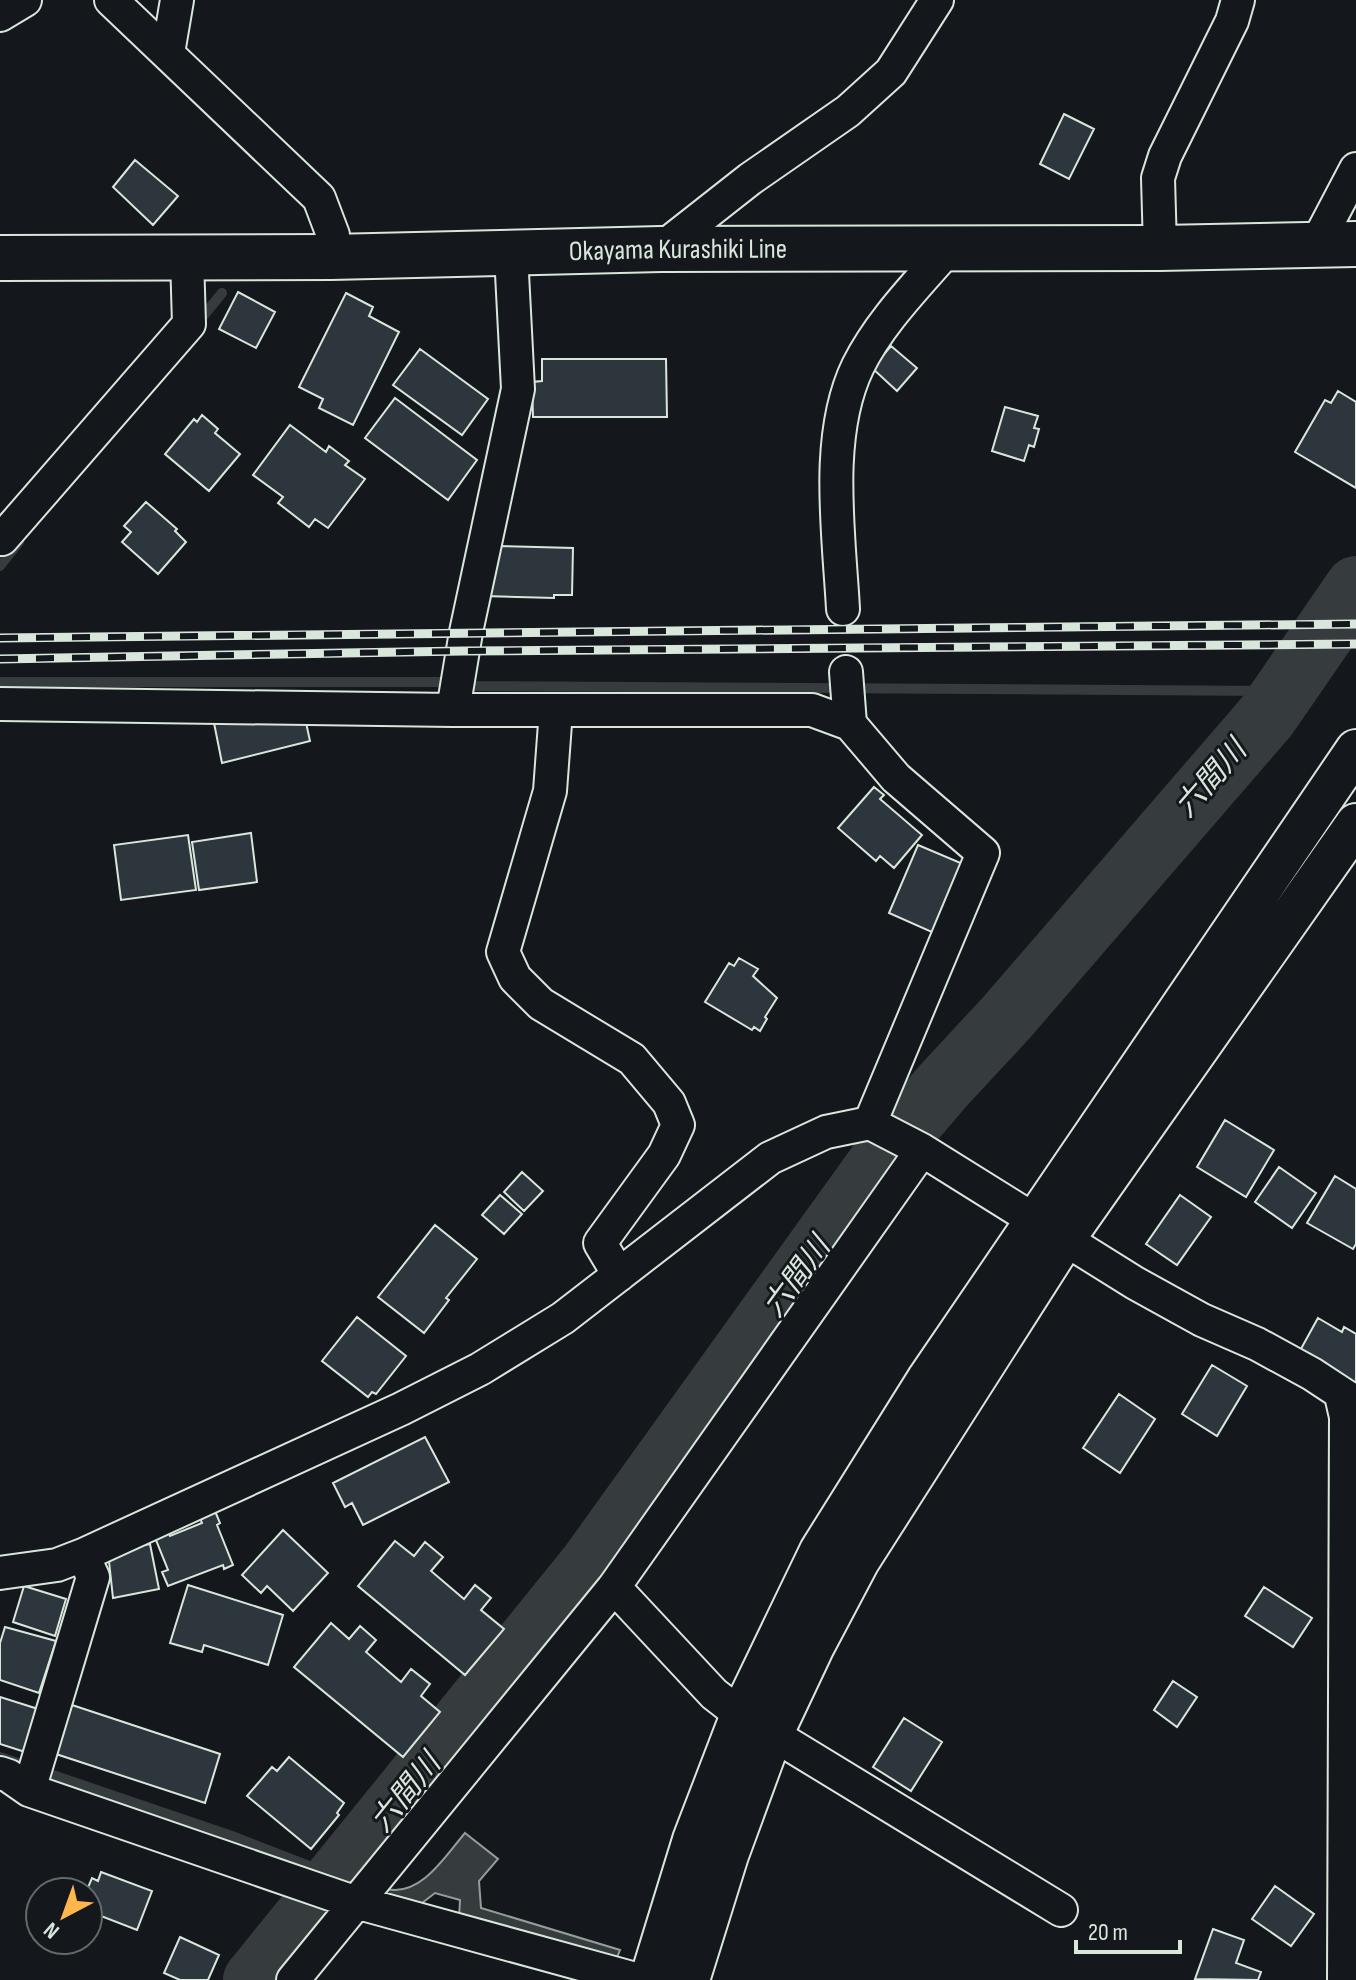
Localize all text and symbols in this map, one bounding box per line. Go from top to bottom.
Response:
street label: Okayama Kurashiki Line [568,232,787,268]
water label: 六間川 [1168,731,1256,825]
water label: 六間川 [756,1228,840,1324]
water label: 六間川 [364,1744,450,1839]
north arrow [24,1876,104,1956]
scale bar [1076,1904,1180,1954]
text: N [39,1916,65,1944]
text: 20 m [1088,1918,1128,1947]

